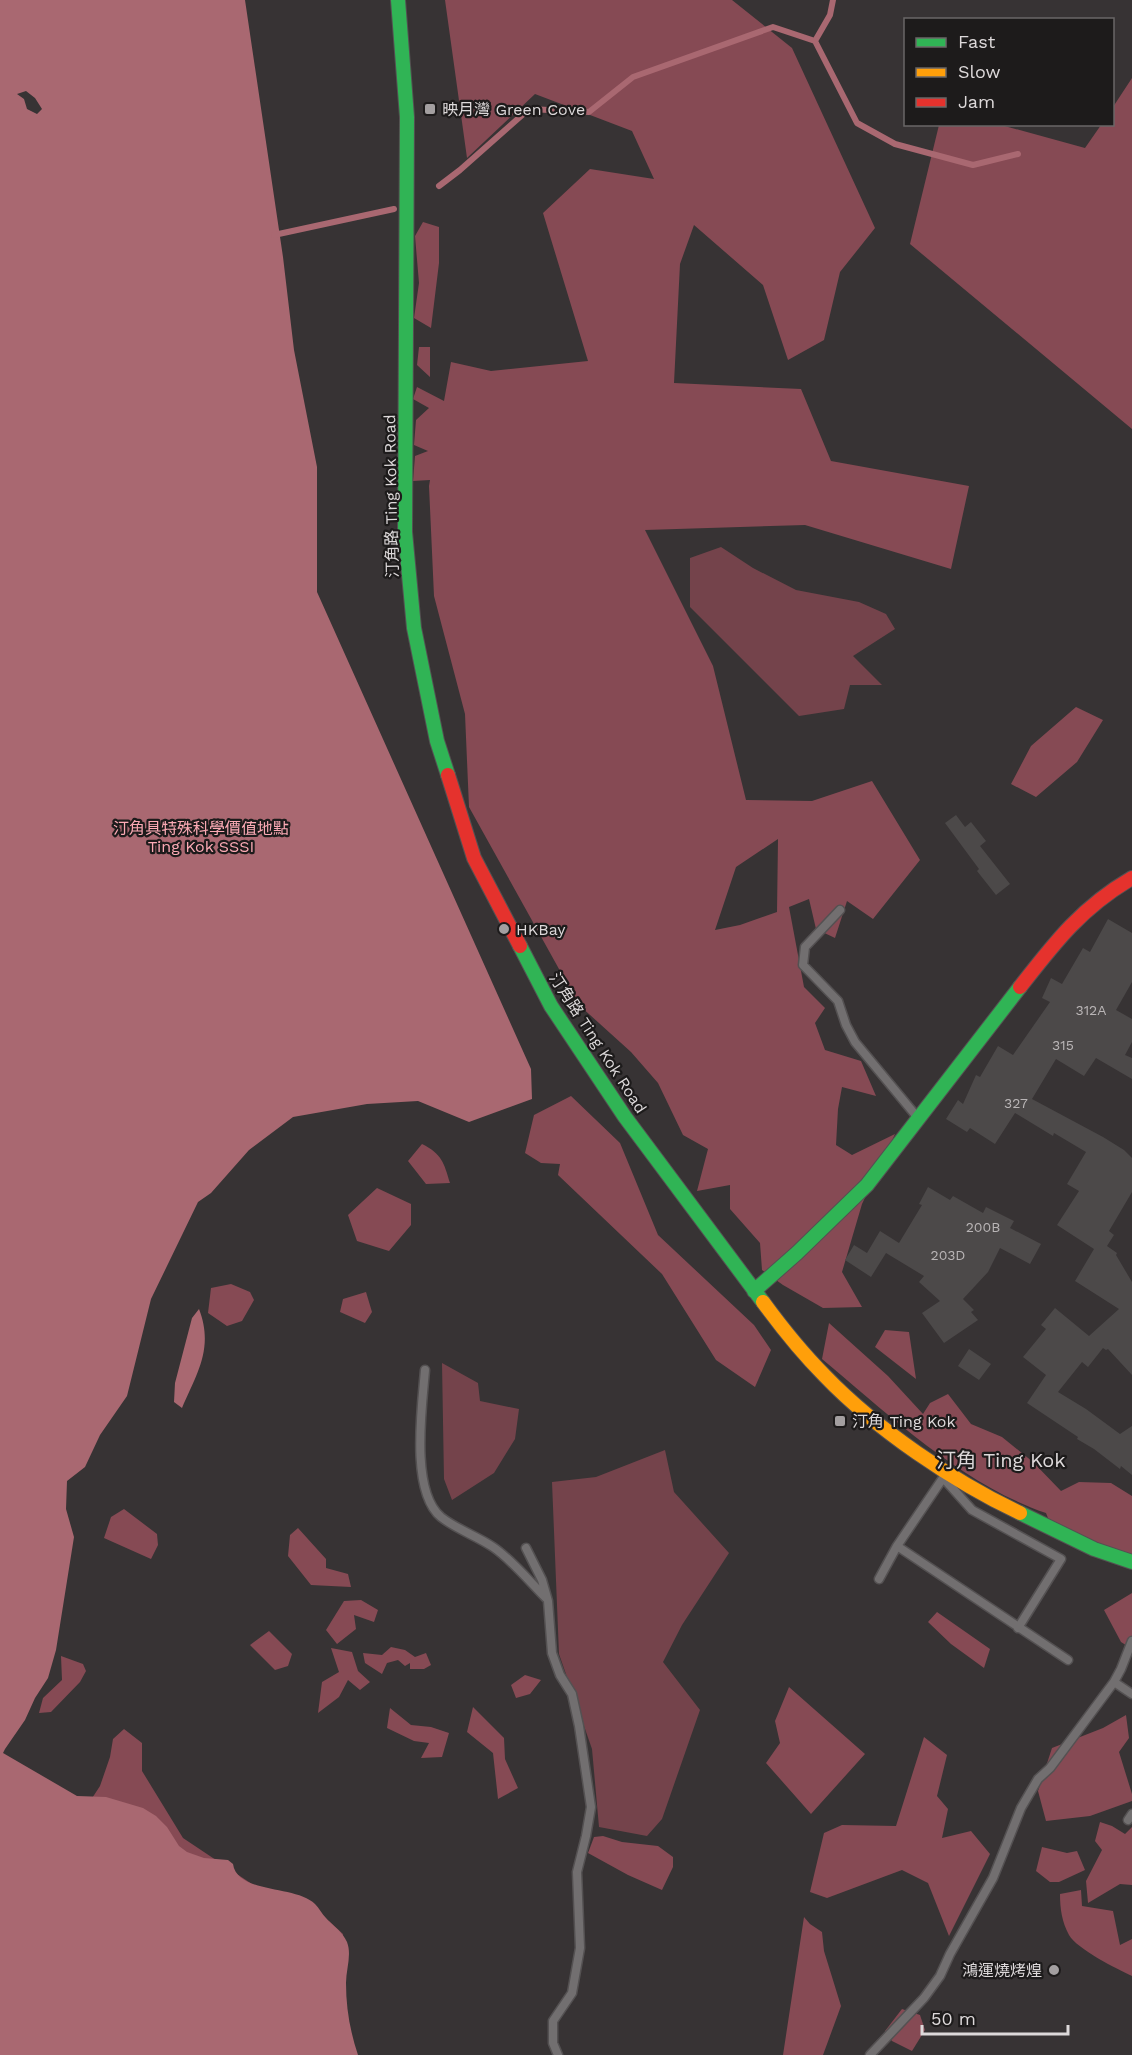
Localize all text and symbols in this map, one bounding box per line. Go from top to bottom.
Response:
legend [904,18,1114,126]
text: Fast [958,31,996,52]
text: Slow [958,61,1001,82]
text: Jam [958,91,995,112]
place label: 映月灣 Green Cove [442,100,585,119]
marker: 映月灣 Green Cove [423,102,437,116]
street label: 汀角路 Ting Kok Road [380,414,402,578]
park label: 汀角具特殊科學價值地點 Ting Kok SSSI [113,819,289,856]
place label: HKBay [516,920,566,939]
marker: HKBay [497,922,511,936]
street label: 汀角路 Ting Kok Road [545,969,651,1117]
house number: 312A [1075,1002,1107,1018]
house number: 315 [1052,1037,1074,1053]
house number: 327 [1004,1095,1028,1111]
house number: 200B [966,1219,1000,1235]
house number: 203D [931,1247,965,1263]
place label: 汀角 Ting Kok [852,1412,956,1431]
marker: 汀角 Ting Kok [833,1414,847,1428]
district label: 汀角 Ting Kok [936,1448,1066,1472]
place label: 鴻運燒烤煌 [962,1961,1042,1980]
marker: 鴻運燒烤煌 [1047,1963,1061,1977]
scale bar [922,1998,1068,2036]
text: 50 m [931,2008,976,2029]

